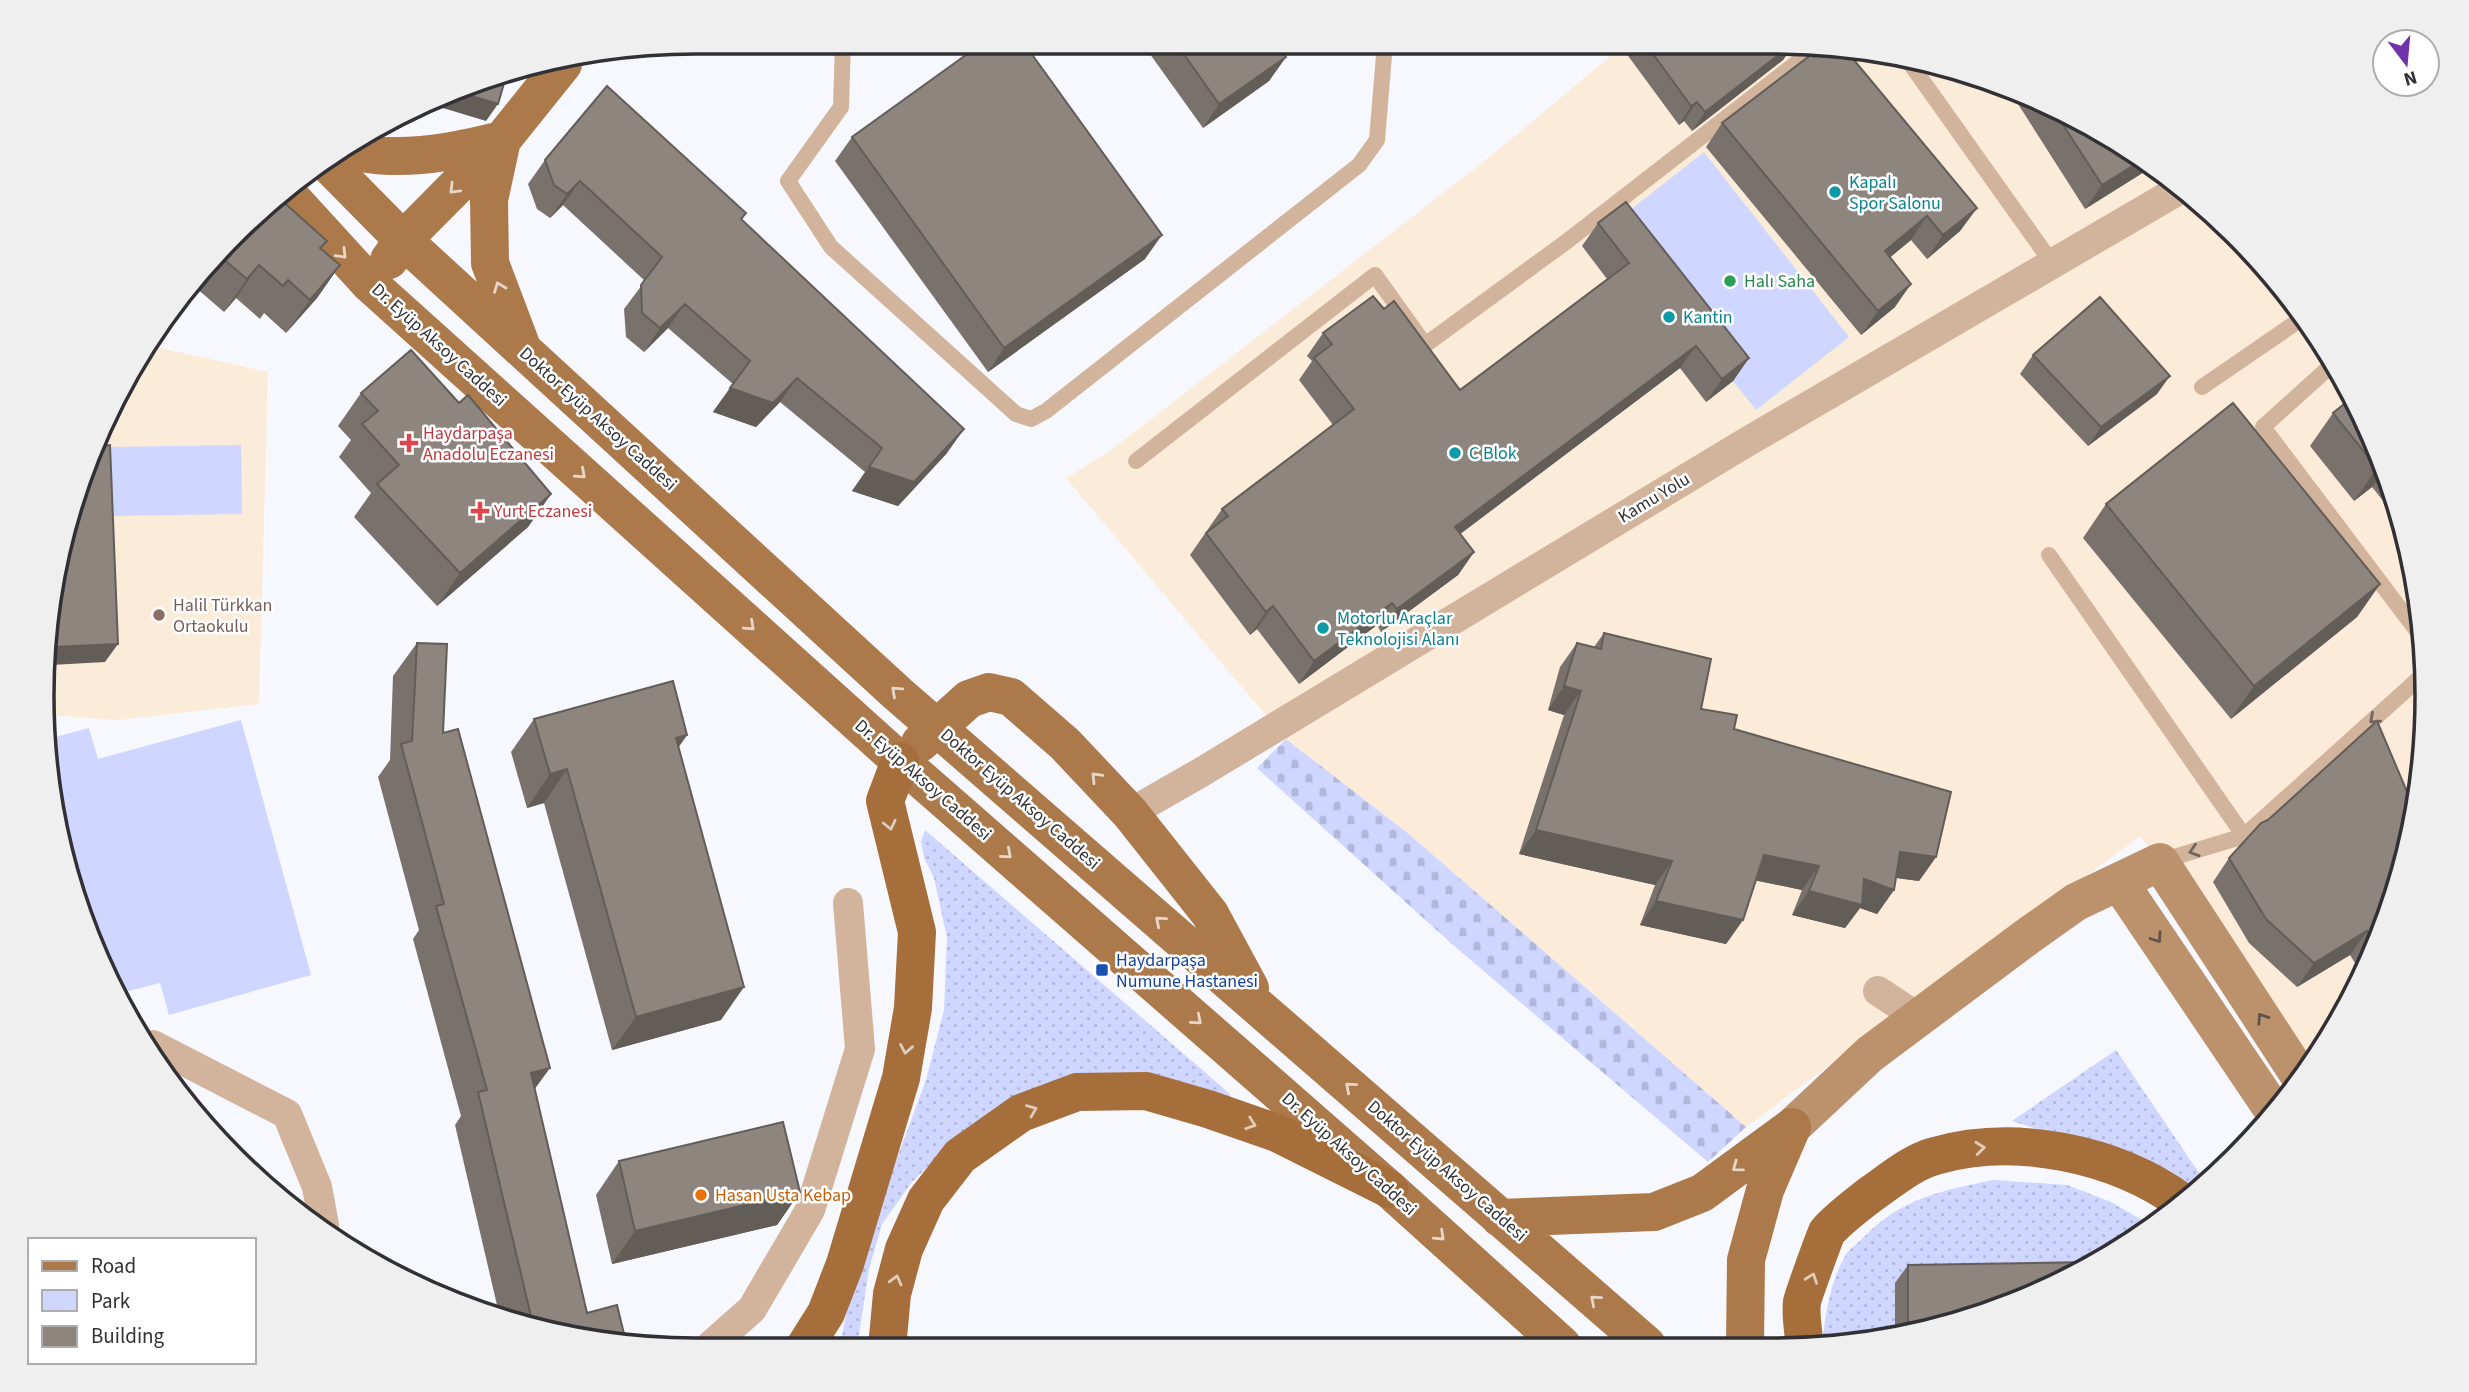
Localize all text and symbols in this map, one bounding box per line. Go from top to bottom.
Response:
north arrow [2371,28,2441,98]
text: N [2400,63,2420,93]
place label: Kapalı Spor Salonu [1849,170,1941,216]
one-way arrow [450,181,463,194]
marker: Kapalı Spor Salonu [1827,184,1843,200]
one-way arrow [333,245,346,258]
place label: Halı Saha [1744,269,1815,294]
marker: Halı Saha [1722,273,1738,289]
street label: Dr. Eyüp Aksoy Caddesi [366,278,512,412]
one-way arrow [493,281,507,293]
place label: Kantin [1683,305,1733,330]
marker: Kantin [1661,309,1677,325]
street label: Doktor Eyüp Aksoy Caddesi [514,341,682,497]
place label: Haydarpaşa Anadolu Eczanesi [423,421,554,467]
marker: Haydarpaşa Anadolu Eczanesi [401,435,417,451]
place label: C Blok [1469,441,1517,466]
marker: C Blok [1447,445,1463,461]
one-way arrow [573,466,586,478]
street label: Kamu Yolu [1613,467,1695,529]
place label: Yurt Eczanesi [493,499,592,524]
marker: Yurt Eczanesi [472,503,488,519]
place label: Halil Türkkan Ortaokulu [173,593,272,639]
place label: Motorlu Araçlar Teknolojisi Alanı [1337,606,1459,652]
marker: Halil Türkkan Ortaokulu [151,607,167,623]
one-way arrow [742,618,755,630]
marker: Motorlu Araçlar Teknolojisi Alanı [1315,620,1331,636]
one-way arrow [891,687,904,699]
one-way arrow [2369,711,2382,723]
street label: Dr. Eyüp Aksoy Caddesi [849,714,997,846]
street label: Doktor Eyüp Aksoy Caddesi [935,723,1105,875]
one-way arrow [1092,772,1105,785]
one-way arrow [882,819,897,831]
one-way arrow [2188,843,2200,858]
one-way arrow [999,846,1012,858]
one-way arrow [1155,917,1168,929]
one-way arrow [2149,931,2162,944]
place label: Haydarpaşa Numune Hastanesi [1116,948,1258,994]
marker: Haydarpaşa Numune Hastanesi [1094,962,1110,978]
one-way arrow [1188,1012,1201,1024]
one-way arrow [2258,1013,2270,1026]
one-way arrow [899,1043,914,1055]
one-way arrow [1345,1083,1358,1095]
street label: Dr. Eyüp Aksoy Caddesi [1276,1087,1422,1221]
street label: Doktor Eyüp Aksoy Caddesi [1362,1095,1532,1247]
one-way arrow [1025,1104,1037,1118]
one-way arrow [1245,1116,1257,1130]
one-way arrow [1975,1141,1986,1156]
one-way arrow [1732,1159,1745,1171]
place label: Hasan Usta Kebap [715,1183,851,1208]
marker: Hasan Usta Kebap [693,1187,709,1203]
one-way arrow [1432,1228,1445,1240]
legend [28,1238,256,1364]
text: Road [91,1251,136,1281]
one-way arrow [1803,1273,1817,1285]
one-way arrow [888,1275,902,1287]
text: Park [91,1286,131,1316]
one-way arrow [1591,1296,1604,1308]
text: Building [91,1321,165,1351]

